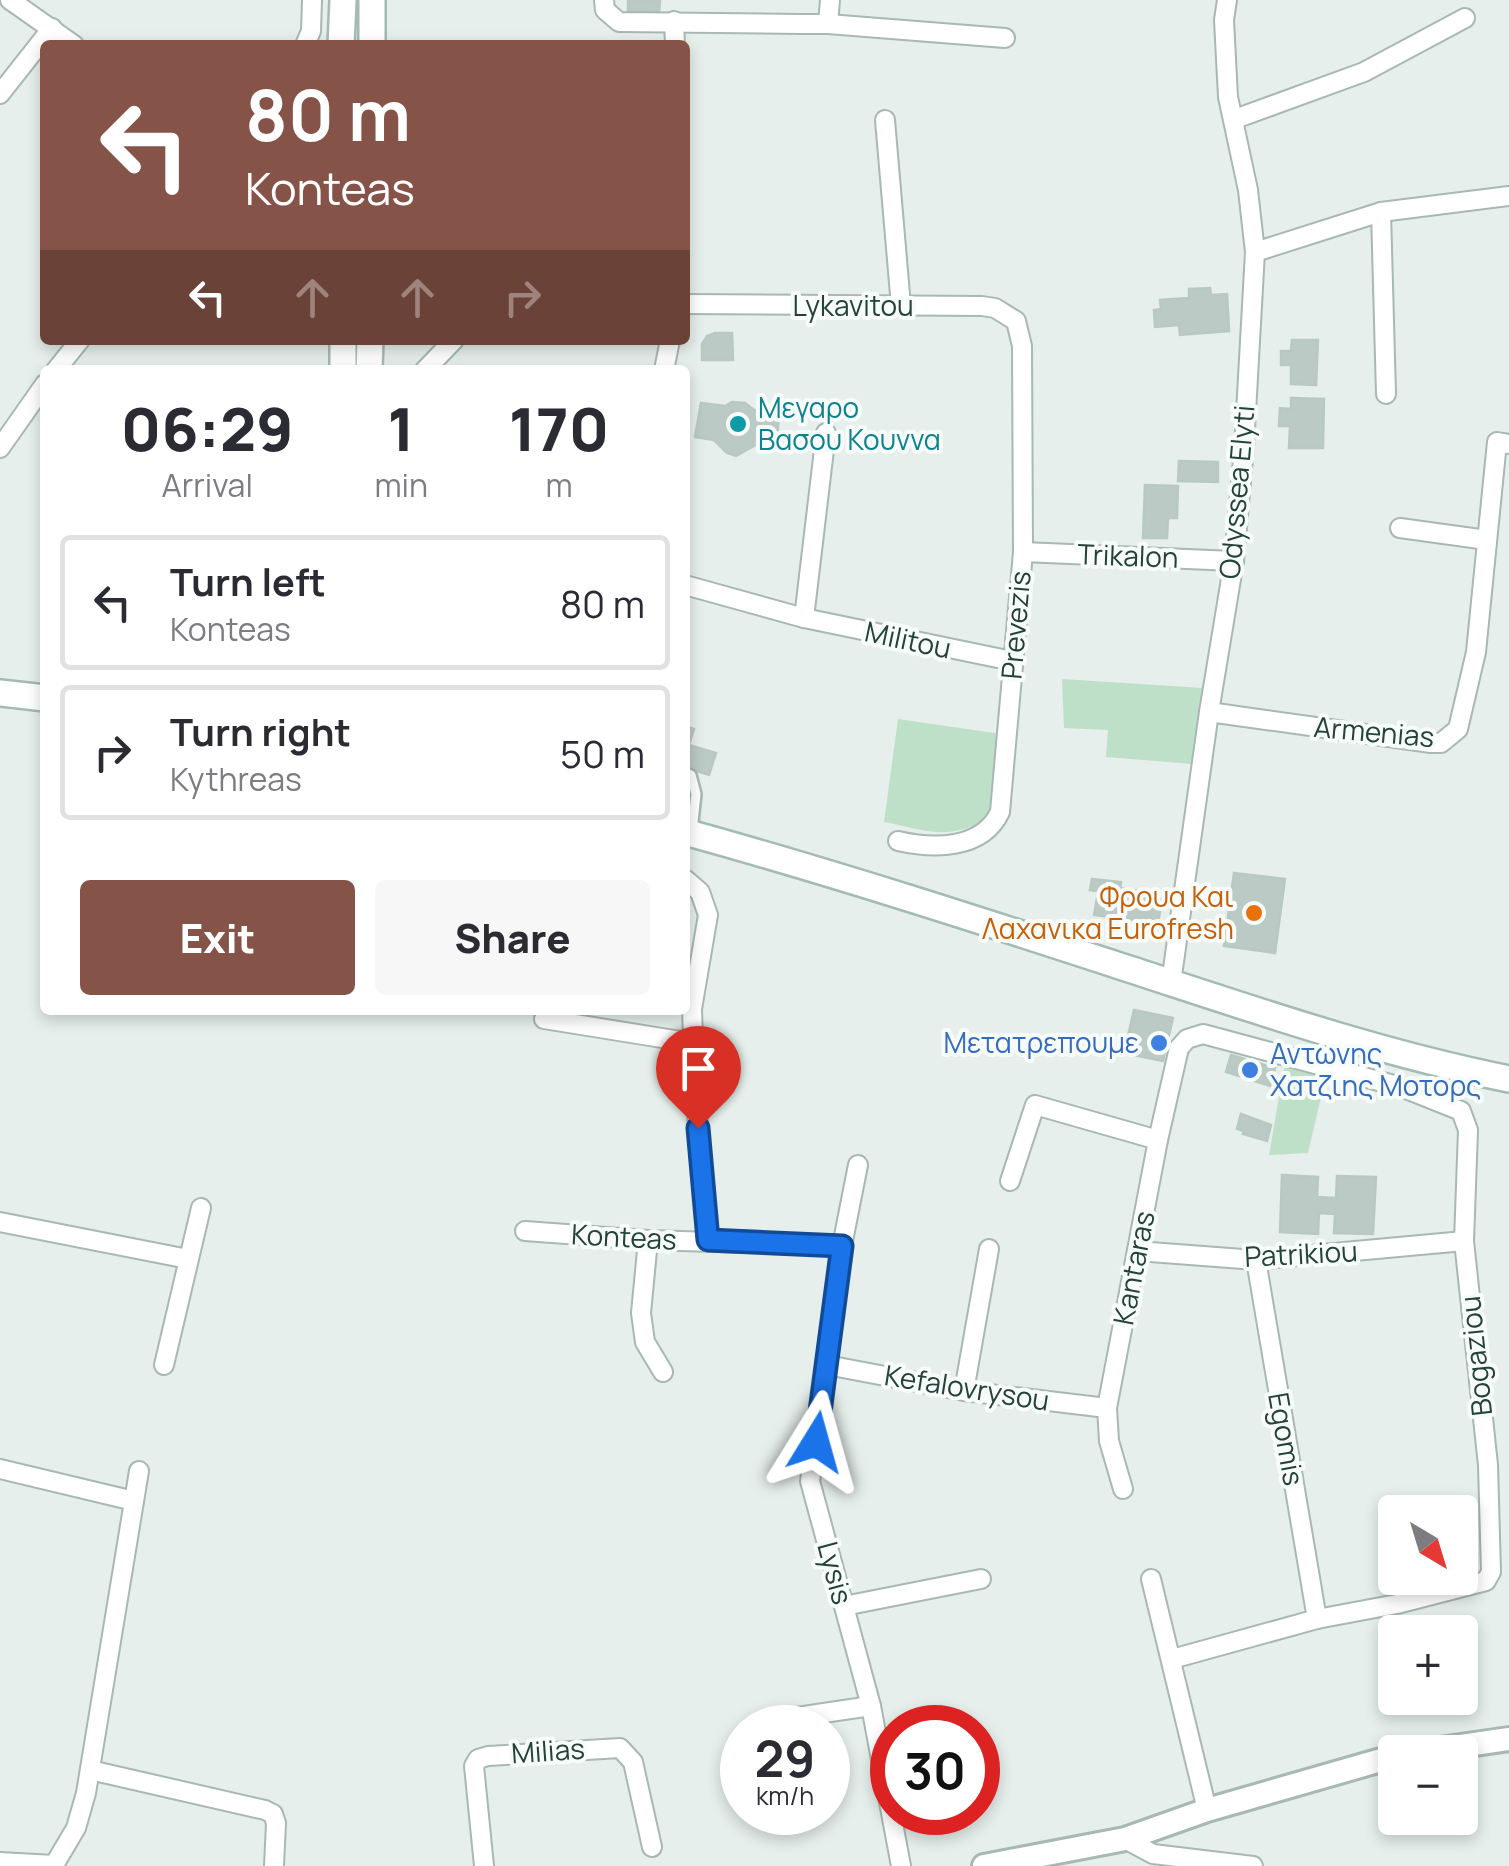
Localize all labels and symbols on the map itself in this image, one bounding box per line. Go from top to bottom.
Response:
street label: Lykavitou [792,286,914,324]
place label: Μεγαρο Βασου Κουννα [758,388,941,458]
street label: Odyssea Elyti [1209,403,1263,580]
marker: Μεγαρο Βασου Κουννα [727,413,749,435]
street label: Trikalon [1077,534,1179,576]
street label: Prevezis [991,569,1039,681]
street label: Militou [862,611,955,667]
street label: Armenias [1312,707,1436,755]
place label: Φρουα Και Λαχανικα Eurofresh [982,877,1234,947]
marker: Φρουα Και Λαχανικα Eurofresh [1243,902,1265,924]
place label: Μετατρεπουμε [944,1023,1139,1061]
pin [656,1026,741,1129]
marker: Μετατρεπουμε [1148,1032,1170,1054]
place label: Αντωνης Χατζιης Μοτορς [1270,1034,1482,1104]
marker: Αντωνης Χατζιης Μοτορς [1239,1059,1261,1081]
street label: Kantaras [1103,1208,1163,1328]
street label: Konteas [570,1214,678,1258]
street label: Patrikiou [1243,1231,1359,1275]
street label: Bogaziou [1450,1294,1500,1418]
street label: Kefalovrysou [882,1355,1052,1419]
street label: Egomis [1260,1389,1314,1488]
position arrow [764,1390,868,1494]
north arrow [1378,1495,1478,1595]
street label: Lysis [809,1537,863,1608]
speed limit sign: 30 [870,1705,1000,1835]
street label: Milias [510,1728,586,1772]

